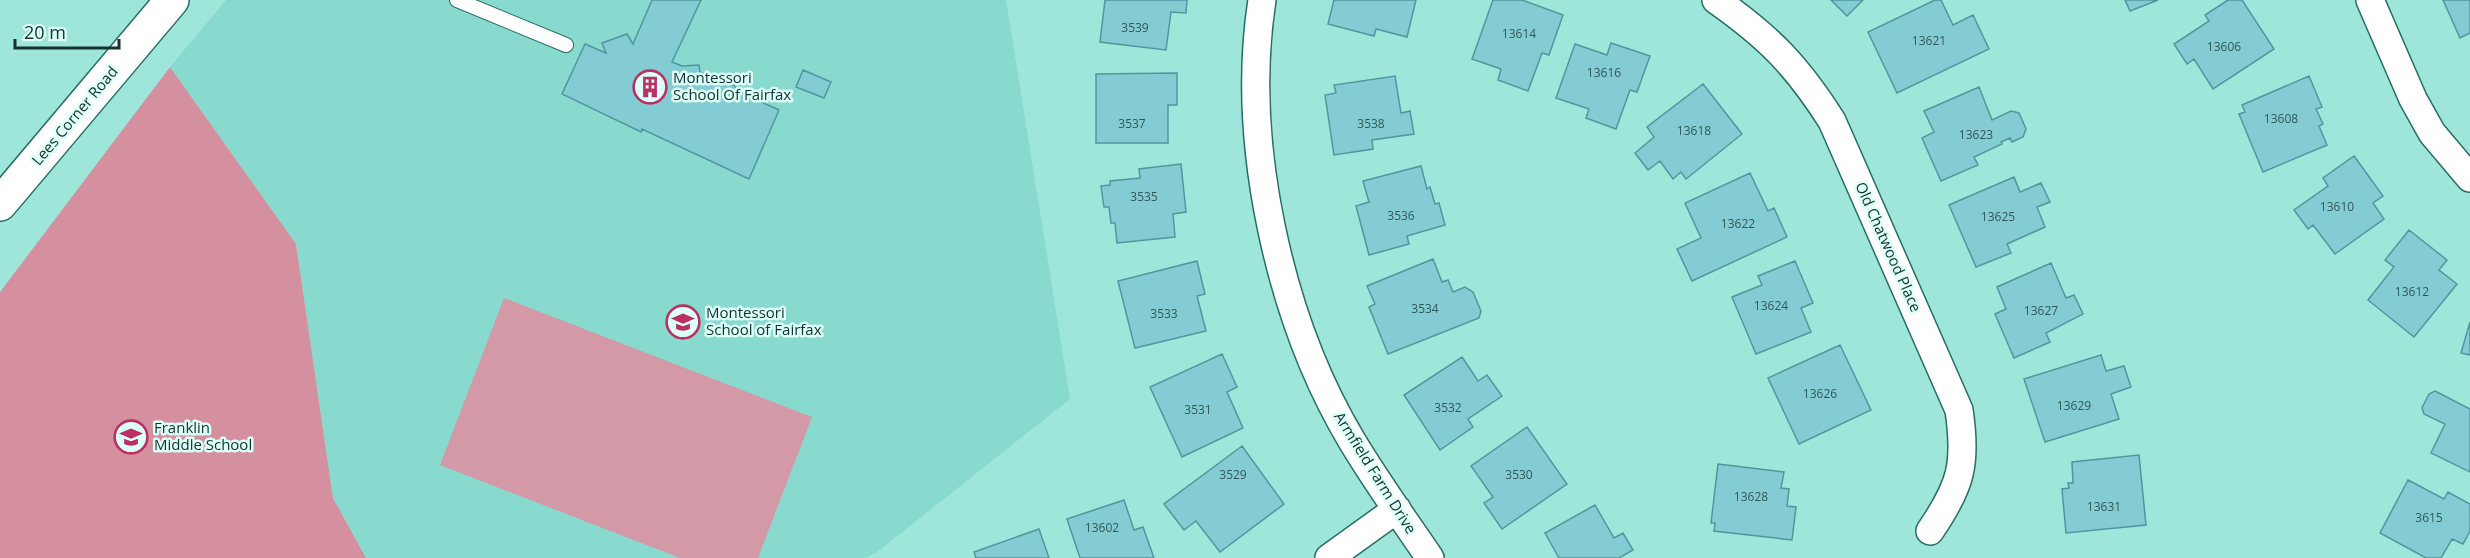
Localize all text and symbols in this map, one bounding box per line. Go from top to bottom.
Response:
scale bar [15,12,118,50]
house number: 3539 [1121,19,1149,36]
text: 20 m [24,20,66,44]
house number: 13614 [1502,25,1536,42]
house number: 13621 [1912,32,1946,49]
house number: 13606 [2207,38,2241,55]
street label: Lees Corner Road [27,62,122,169]
house number: 13616 [1587,64,1621,81]
place label: Montessori School Of Fairfax [673,67,791,104]
building icon: Montessori School Of Fairfax [632,69,668,105]
house number: 13608 [2264,110,2298,127]
house number: 3537 [1118,115,1146,132]
house number: 3538 [1357,115,1385,132]
house number: 13618 [1677,122,1711,139]
house number: 13623 [1959,126,1993,143]
street label: Old Chatwood Place [1851,178,1927,315]
house number: 3535 [1130,188,1158,205]
house number: 13610 [2320,198,2354,215]
house number: 3536 [1387,207,1415,224]
house number: 13625 [1981,208,2015,225]
house number: 13622 [1721,215,1755,232]
house number: 13612 [2395,283,2429,300]
house number: 13624 [1754,297,1788,314]
house number: 3534 [1411,300,1439,317]
place label: Montessori School of Fairfax [706,302,822,339]
house number: 13627 [2024,302,2058,319]
school or university icon: Montessori School of Fairfax [665,304,701,340]
house number: 3533 [1150,305,1178,322]
house number: 13626 [1803,385,1837,402]
house number: 13629 [2057,397,2091,414]
house number: 3532 [1434,399,1462,416]
house number: 3531 [1184,401,1212,418]
street label: Armfield Farm Drive [1330,408,1422,537]
place label: Franklin Middle School [154,417,252,454]
school or university icon: Franklin Middle School [113,419,149,455]
house number: 3529 [1219,466,1247,483]
house number: 3530 [1505,466,1533,483]
house number: 13628 [1734,488,1768,505]
house number: 13631 [2087,498,2121,515]
house number: 3615 [2415,509,2443,526]
house number: 13602 [1085,519,1119,536]

